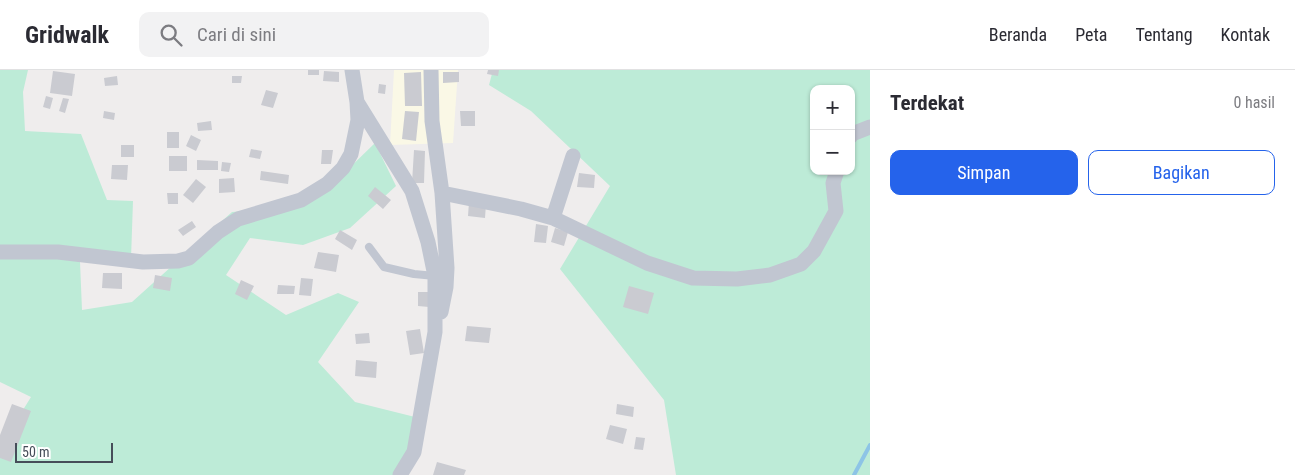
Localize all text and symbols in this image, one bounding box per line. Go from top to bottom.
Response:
search box [139,12,489,57]
text: Gridwalk [25,21,109,49]
icon: search [157,21,185,49]
text: Cari di sini [197,23,276,46]
text: Beranda [989,24,1047,45]
text: Peta [1075,24,1107,45]
text: Tentang [1135,24,1193,45]
text: Kontak [1221,24,1270,45]
map controls [810,85,855,175]
button: + [810,85,855,130]
text: Terdekat [890,91,964,115]
text: 0 hasil [1233,93,1275,112]
button: − [810,130,855,175]
button: Simpan [890,150,1078,195]
button: Bagikan [1088,150,1275,195]
scale bar [15,440,112,463]
text: 50 m [22,444,50,460]

